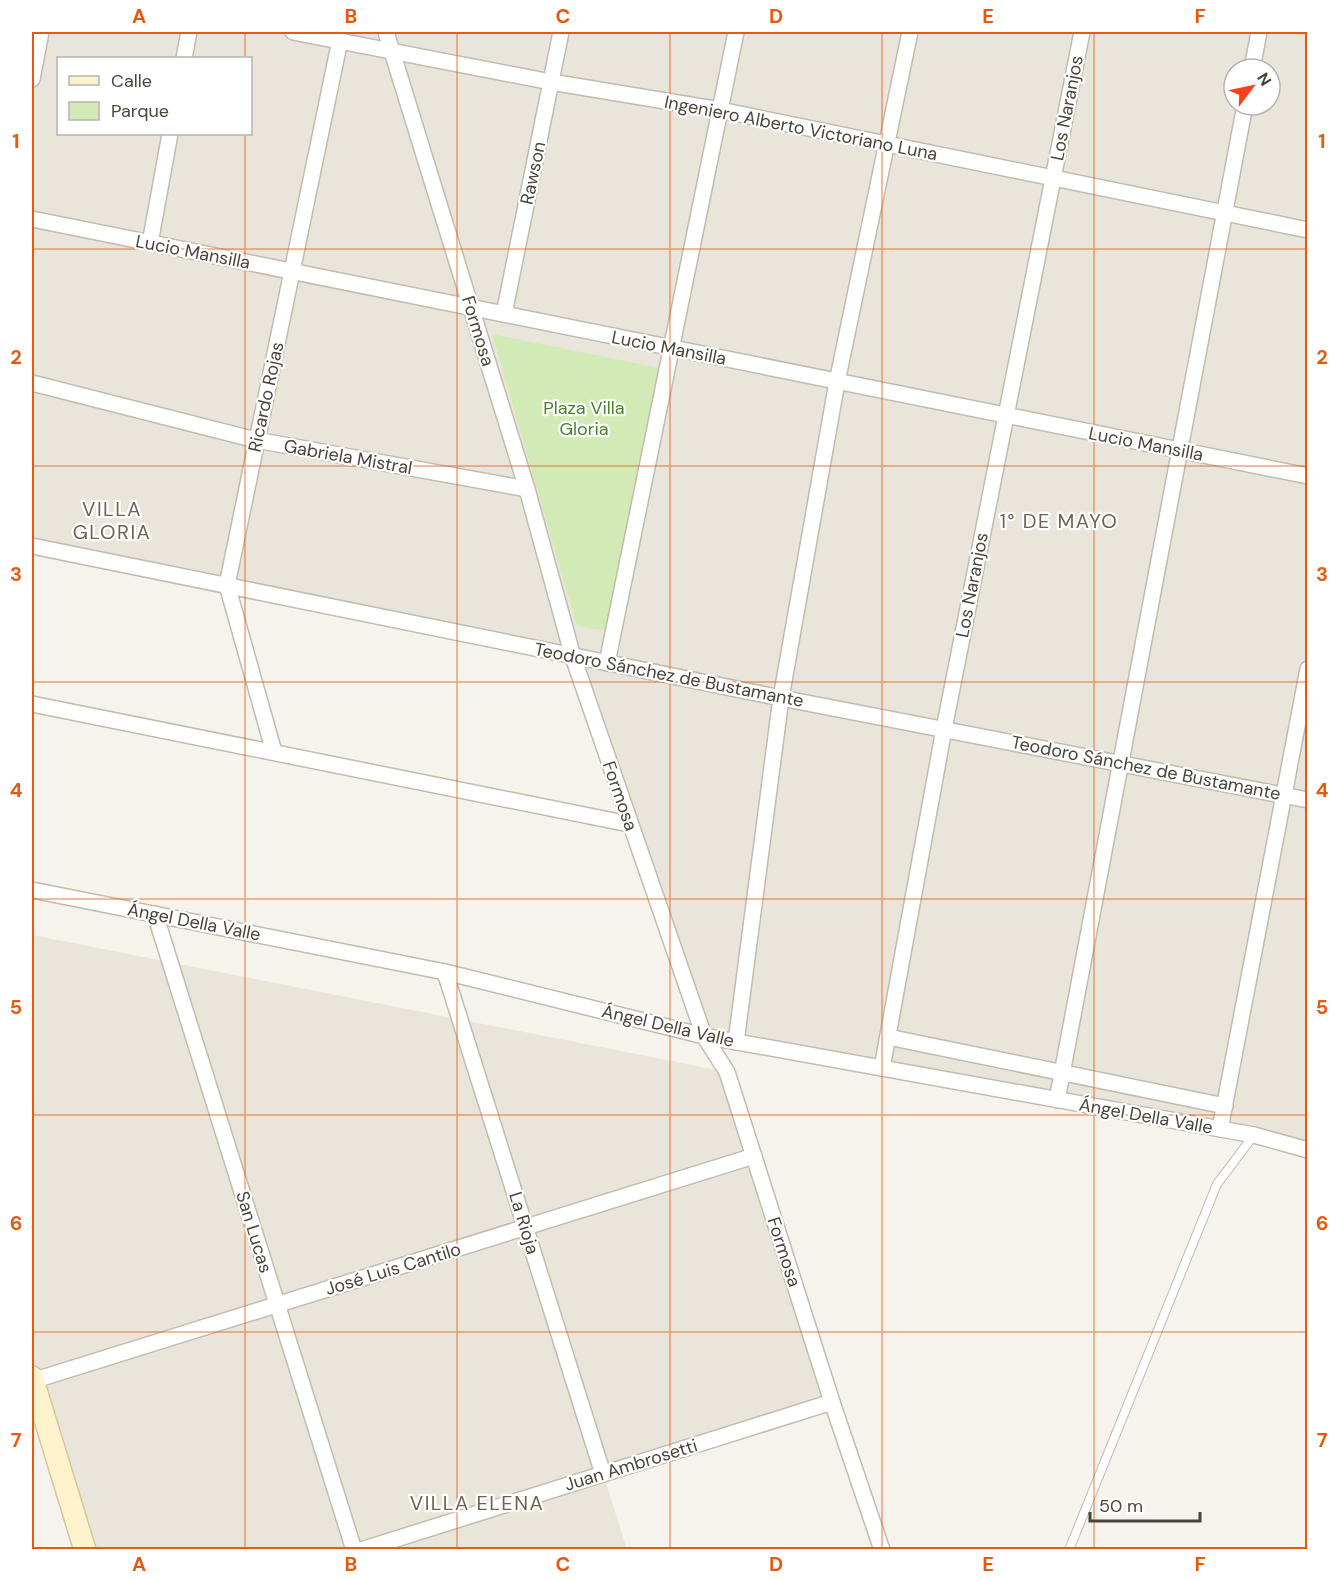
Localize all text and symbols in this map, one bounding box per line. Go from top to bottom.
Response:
text: A [132,3,146,29]
text: B [345,3,357,29]
text: C [556,3,570,29]
text: D [769,3,783,29]
text: E [982,3,994,29]
text: F [1194,3,1206,29]
street label: Los Naranjos [1045,53,1089,163]
legend [57,57,252,135]
north arrow [1222,57,1282,117]
text: Calle [111,69,152,93]
text: N [1252,69,1276,90]
street label: Ingeniero Alberto Victoriano Luna [662,90,940,166]
text: Parque [111,99,169,123]
text: 1 [12,128,20,154]
text: 1 [1318,128,1326,154]
street label: Rawson [515,139,551,207]
street label: Lucio Mansilla [134,229,252,275]
street label: Formosa [456,293,500,369]
street label: Lucio Mansilla [610,325,728,371]
street label: Ricardo Rojas [243,340,289,454]
text: 2 [10,344,22,370]
text: 2 [1316,344,1328,370]
park label: Plaza Villa Gloria [543,396,625,441]
street label: Lucio Mansilla [1087,421,1205,467]
street label: Gabriela Mistral [282,434,414,480]
district label: VILLA GLORIA [73,496,151,545]
district label: 1° DE MAYO [1000,508,1118,534]
street label: Los Naranjos [950,530,994,640]
text: 3 [10,561,22,587]
text: 3 [1316,561,1328,587]
street label: Teodoro Sánchez de Bustamante [532,637,806,713]
street label: Teodoro Sánchez de Bustamante [1009,730,1283,806]
street label: Formosa [597,758,643,834]
text: 4 [10,777,23,803]
text: 4 [1316,777,1329,803]
street label: Ángel Della Valle [125,897,263,947]
text: 5 [10,994,22,1020]
text: 5 [1316,994,1328,1020]
street label: Ángel Della Valle [599,999,737,1053]
street label: Ángel Della Valle [1077,1092,1215,1140]
street label: San Lucas [230,1188,278,1276]
street label: La Rioja [503,1189,545,1257]
text: 6 [10,1210,22,1236]
text: 6 [1316,1210,1328,1236]
street label: Formosa [761,1214,807,1290]
street label: José Luis Cantilo [322,1237,464,1301]
text: 7 [11,1427,22,1453]
text: 7 [1317,1427,1328,1453]
street label: Juan Ambrosetti [562,1433,700,1497]
scale bar [1090,1485,1200,1523]
district label: VILLA ELENA [410,1490,544,1516]
text: 50 m [1099,1494,1143,1518]
text: A [132,1551,146,1577]
text: B [345,1551,357,1577]
text: C [556,1551,570,1577]
text: D [769,1551,783,1577]
text: E [982,1551,994,1577]
text: F [1194,1551,1206,1577]

